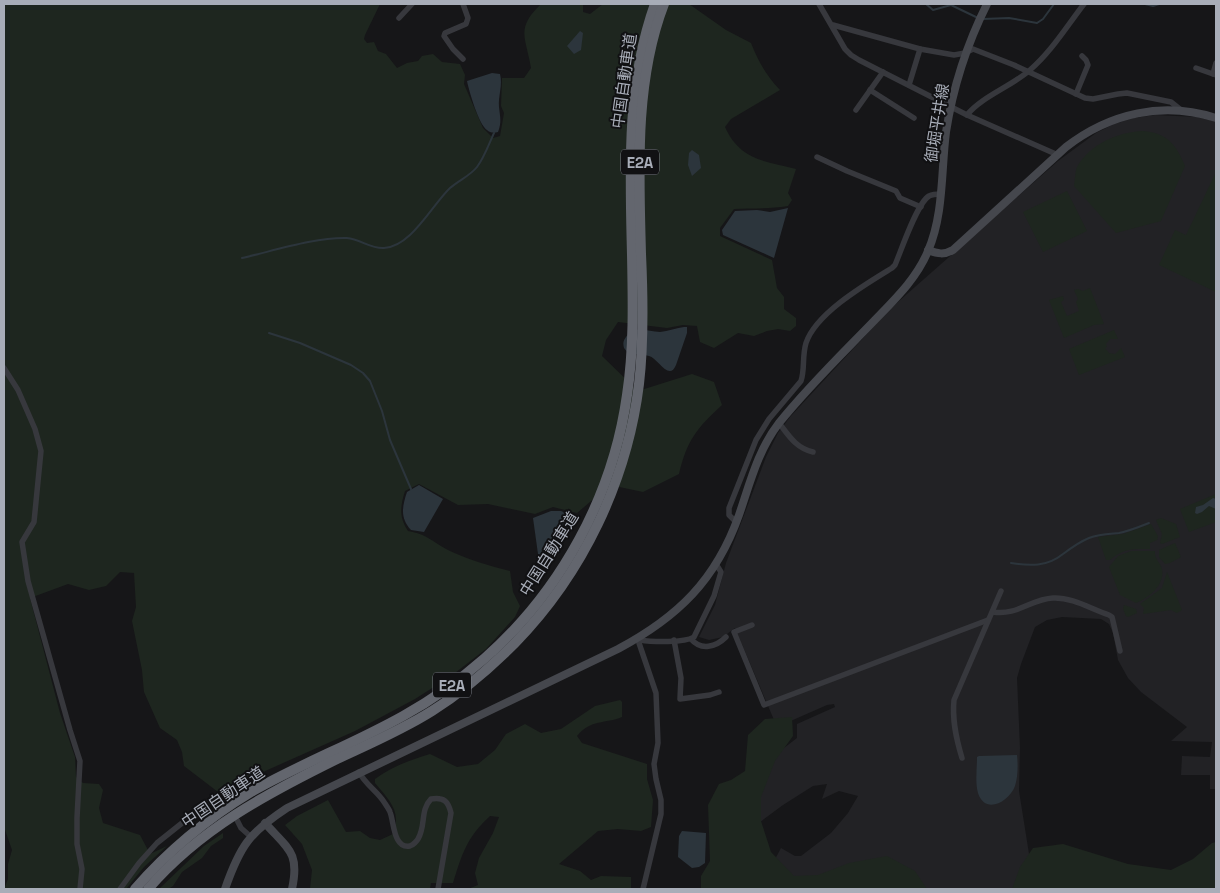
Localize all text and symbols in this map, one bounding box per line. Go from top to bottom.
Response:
street label: 中国自動車道 [607,32,641,130]
street label: 御堀平井線 [920,82,954,164]
road number: E2A [621,150,659,174]
street label: 中国自動車道 [515,508,583,600]
road number: E2A [433,672,471,698]
street label: 中国自動車道 [177,761,269,833]

